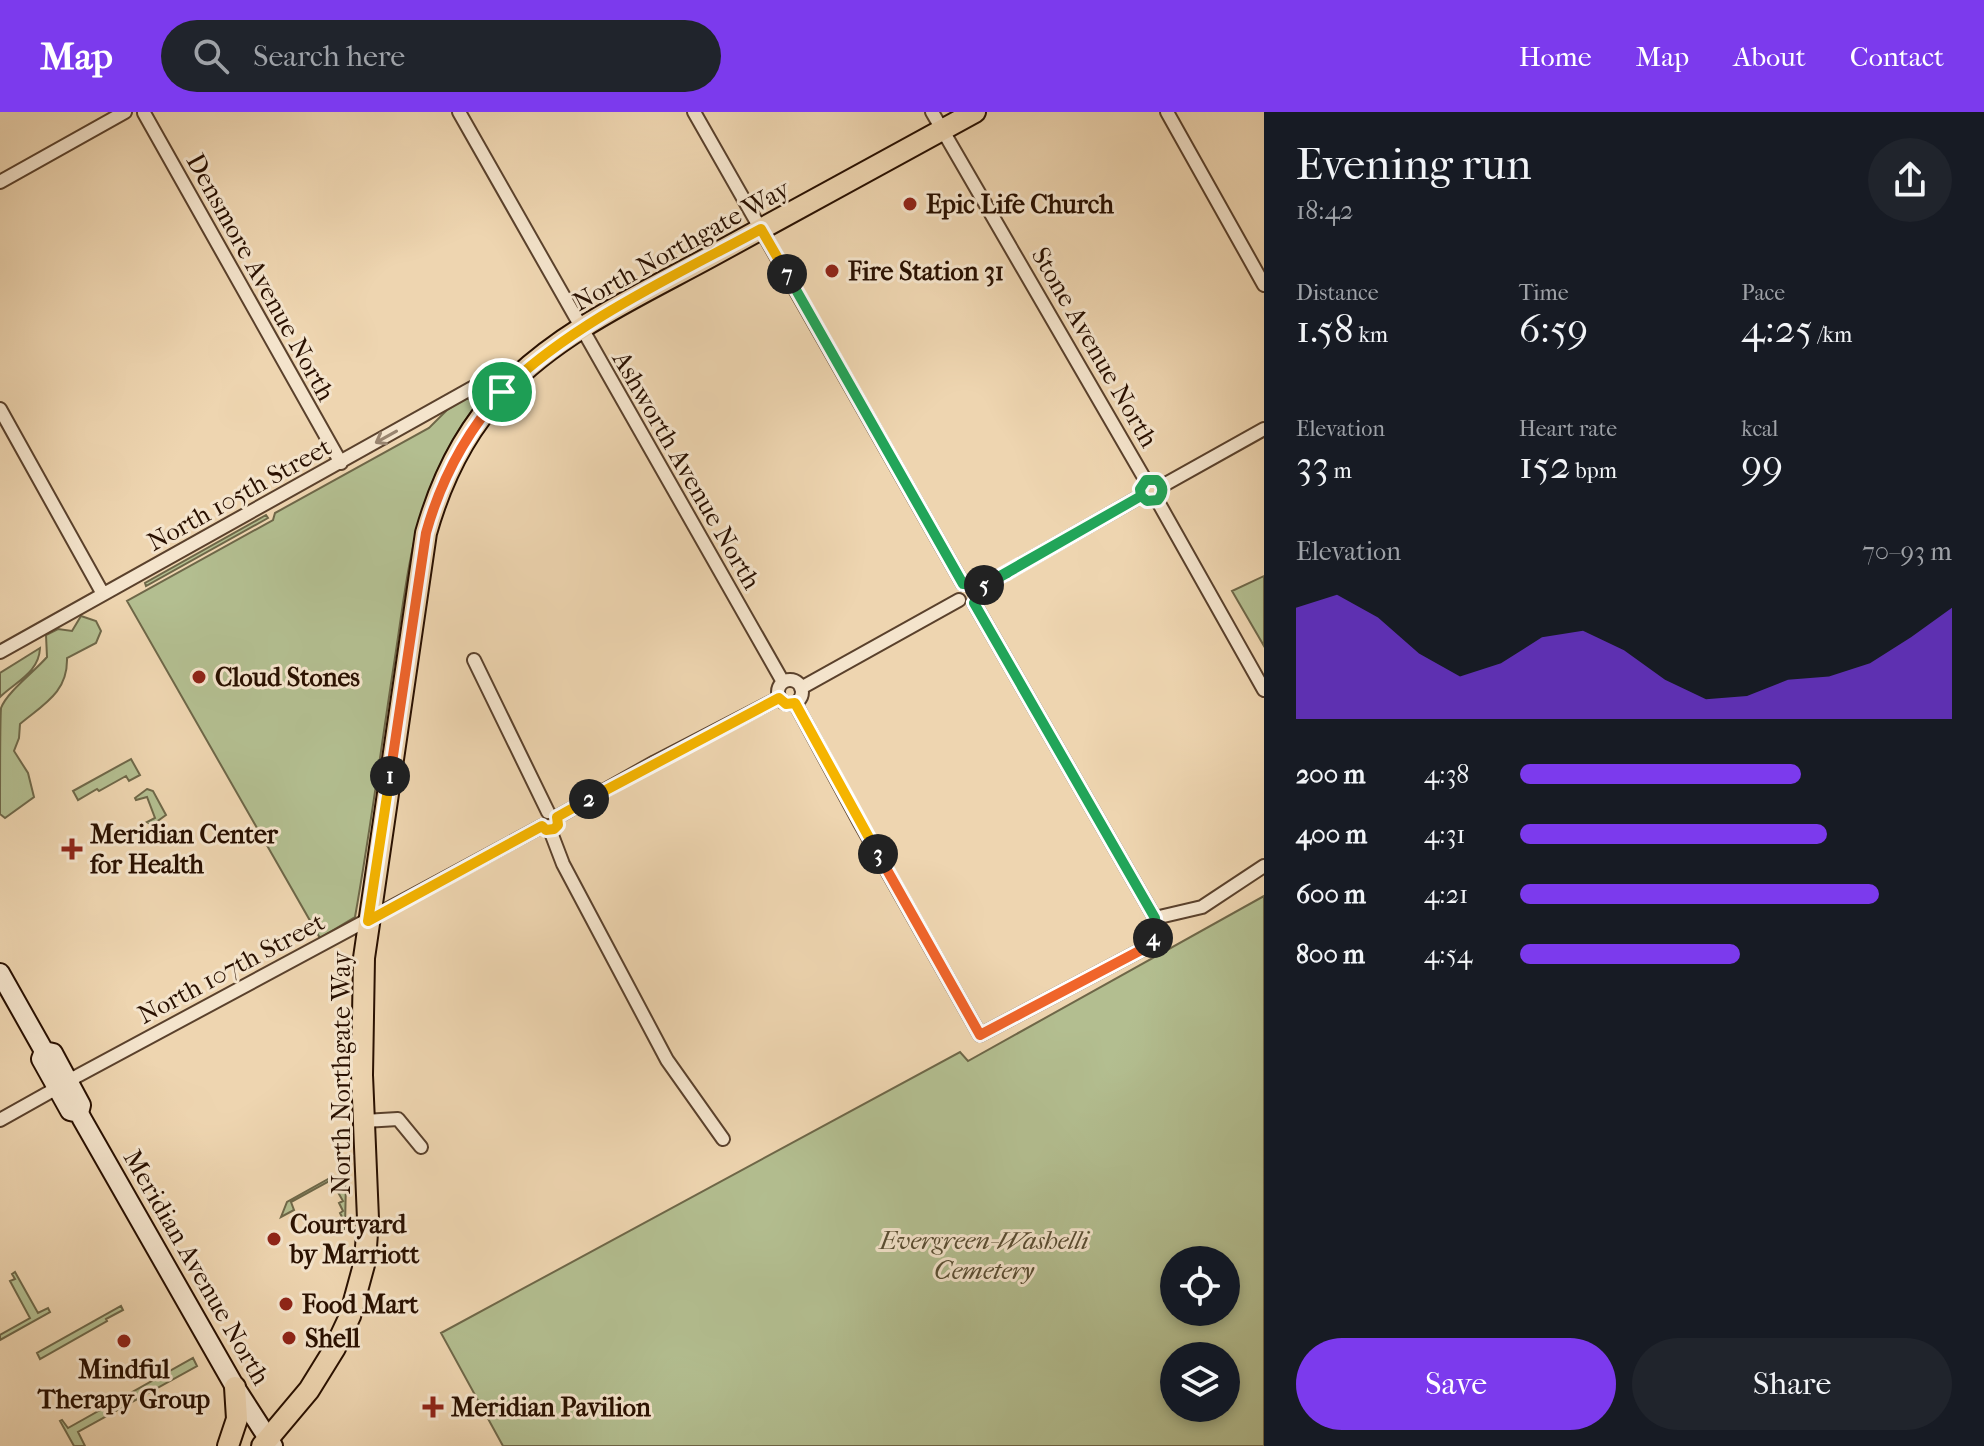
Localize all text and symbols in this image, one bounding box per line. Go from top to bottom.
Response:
search box [161,20,721,92]
text: Map [40,34,113,79]
icon: search [189,34,233,78]
text: Search here [253,39,405,74]
text: Home [1519,40,1592,73]
text: Map [1636,40,1689,73]
text: About [1733,40,1806,73]
text: Contact [1850,40,1944,73]
button: share [1868,138,1952,222]
text: Evening run [1296,139,1531,190]
street label: Densmore Avenue North [180,148,342,407]
street label: North Northgate Way [567,172,796,318]
place label: Epic Life Church [926,189,1114,220]
marker: Epic Life Church [901,195,919,213]
text: 18:42 [1296,195,1353,226]
street label: Stone Avenue North [1025,242,1165,453]
pin: 7 [767,254,807,294]
place label: Fire Station 31 [847,256,1004,287]
text: 7 [782,261,792,287]
marker: Fire Station 31 [823,262,841,280]
text: Distance [1296,280,1379,306]
text: Time [1519,280,1569,306]
text: Pace [1741,280,1785,306]
text: 1.58 [1296,306,1354,352]
text: 6:59 [1519,306,1588,352]
text: 4:25 [1741,306,1812,352]
text: km [1354,322,1388,348]
text: /km [1812,322,1852,348]
street label: Ashworth Avenue North [605,345,768,595]
pin [468,358,536,426]
icon: arrive [480,370,524,414]
text: Elevation [1296,416,1385,442]
text: Heart rate [1519,416,1617,442]
text: kcal [1741,416,1778,442]
one-way arrow [375,429,398,445]
street label: North 105th Street [142,431,337,558]
text: 33 [1296,442,1329,488]
text: 152 [1519,442,1571,488]
text: 99 [1741,442,1783,488]
text: m [1329,458,1352,484]
text: bpm [1571,458,1617,484]
text: Elevation [1296,536,1401,567]
text: 70–93 m [1862,536,1952,567]
pin: 5 [964,565,1004,605]
text: 5 [979,572,989,598]
place label: Cloud Stones [215,662,360,693]
marker: Cloud Stones [190,668,208,686]
pin: 1 [370,756,410,796]
text: 200 m [1296,759,1365,790]
text: 4:38 [1424,759,1469,790]
text: 1 [386,763,394,789]
pin: 2 [569,779,609,819]
text: 2 [583,786,595,812]
place label: Meridian Center for Health [89,819,279,880]
text: 400 m [1296,819,1367,850]
text: 4:31 [1424,819,1466,850]
pin: 3 [858,834,898,874]
marker: Meridian Center for Health [61,838,83,860]
text: 3 [873,841,883,867]
text: 600 m [1296,879,1366,910]
text: 4:21 [1424,879,1468,910]
street label: North 107th Street [133,906,331,1031]
pin: 4 [1133,918,1173,958]
text: 4 [1147,925,1160,951]
text: 800 m [1296,939,1365,970]
text: 4:54 [1424,939,1472,970]
street label: North Northgate Way [326,950,357,1195]
street label: Meridian Avenue North [117,1144,277,1391]
place label: Courtyard by Marriott [289,1209,420,1270]
park label: Evergreen-Washelli Cemetery [878,1225,1090,1286]
marker: Courtyard by Marriott [265,1230,283,1248]
map controls [1160,1246,1240,1422]
button: locate [1160,1246,1240,1326]
place label: Food Mart [301,1289,419,1320]
marker: Food Mart [277,1295,295,1313]
place label: Shell [305,1323,361,1354]
marker: Shell [280,1329,298,1347]
marker: Mindful Therapy Group [115,1332,133,1350]
button: Save [1296,1338,1616,1430]
button: Share [1632,1338,1952,1430]
button: layers [1160,1342,1240,1422]
place label: Mindful Therapy Group [37,1354,210,1415]
place label: Meridian Pavilion [451,1392,652,1423]
marker: Meridian Pavilion [422,1396,444,1418]

